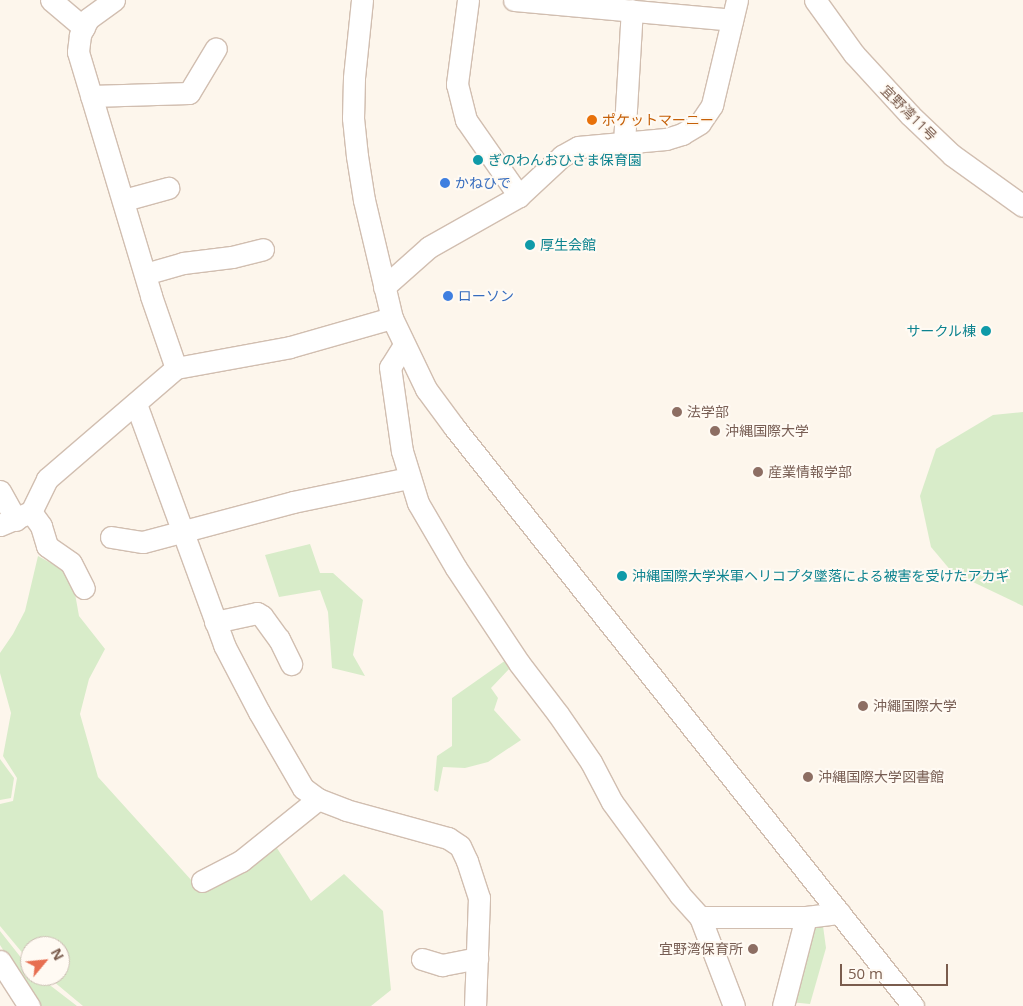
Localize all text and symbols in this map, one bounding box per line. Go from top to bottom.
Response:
street label: 宜野湾11号 [878,82,940,144]
place label: ポケットマーニー [602,112,714,128]
marker: ポケットマーニー [586,114,598,126]
place label: ぎのわんおひさま保育園 [488,152,642,168]
marker: ぎのわんおひさま保育園 [472,154,484,166]
place label: かねひで [455,175,511,191]
marker: かねひで [439,177,451,189]
place label: 厚生会館 [540,237,596,253]
marker: 厚生会館 [524,239,536,251]
place label: ローソン [458,288,514,304]
marker: ローソン [442,290,454,302]
place label: サークル棟 [906,323,976,339]
marker: サークル棟 [980,325,992,337]
place label: 法学部 [687,404,729,420]
marker: 法学部 [671,406,683,418]
place label: 沖縄国際大学 [725,423,809,439]
marker: 沖縄国際大学 [709,425,721,437]
place label: 産業情報学部 [768,464,852,480]
marker: 産業情報学部 [752,466,764,478]
place label: 沖縄国際大学米軍ヘリコプタ墜落による被害を受けたアカギ [632,568,1010,584]
marker: 沖縄国際大学米軍ヘリコプタ墜落による被害を受けたアカギ [616,570,628,582]
place label: 沖繩国際大学 [873,698,957,714]
marker: 沖繩国際大学 [857,700,869,712]
place label: 沖縄国際大学図書館 [818,769,944,785]
marker: 沖縄国際大学図書館 [802,771,814,783]
north arrow [20,936,70,986]
place label: 宜野湾保育所 [659,941,743,957]
marker: 宜野湾保育所 [747,943,759,955]
text: N [47,945,69,964]
scale bar [843,954,950,986]
text: 50 m [848,963,883,983]

